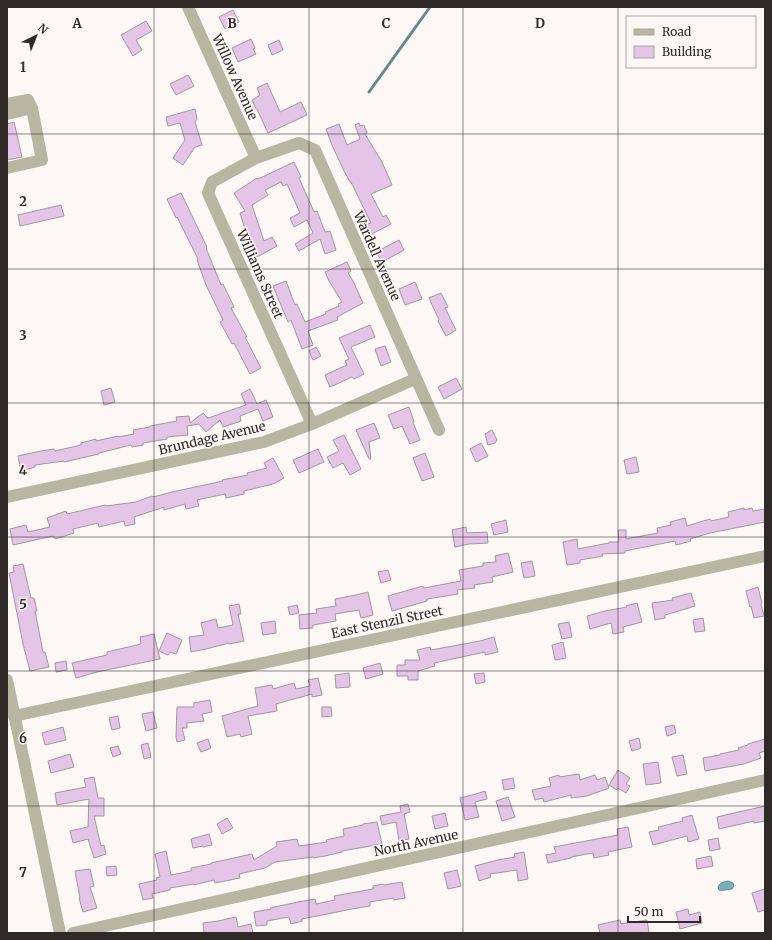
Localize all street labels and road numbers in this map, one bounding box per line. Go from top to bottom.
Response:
street label: Willow Avenue [208,30,262,123]
street label: Wardell Avenue [349,208,404,304]
street label: Williams Street [232,226,287,321]
street label: Brundage Avenue [157,417,267,459]
street label: East Stenzil Street [330,602,444,642]
street label: North Avenue [372,826,460,860]

